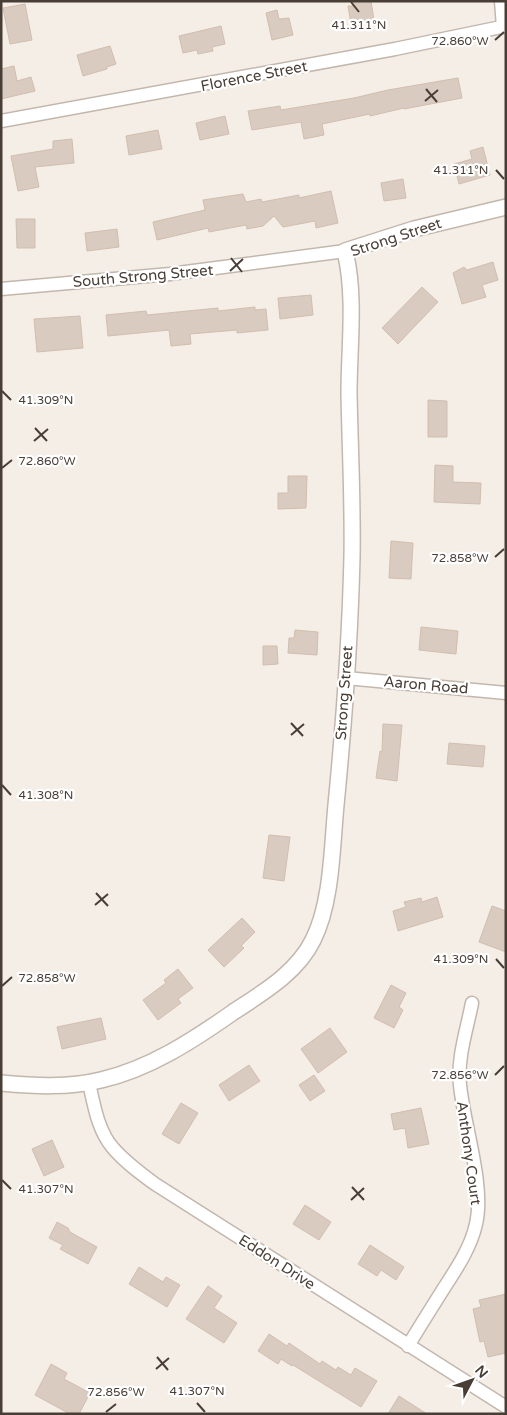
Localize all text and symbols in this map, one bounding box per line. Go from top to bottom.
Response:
text: 41.311°N [332,18,386,32]
text: 72.860°W [431,34,489,48]
street label: Florence Street [199,57,309,95]
text: 41.311°N [434,163,488,177]
street label: Strong Street [348,214,444,260]
street label: South Strong Street [72,261,214,291]
text: 41.309°N [19,393,73,407]
text: 72.860°W [18,454,76,468]
text: 72.858°W [431,551,489,565]
street label: Strong Street [332,645,356,741]
street label: Aaron Road [383,672,469,698]
text: 41.308°N [19,788,73,802]
text: 41.309°N [434,952,488,966]
text: 72.858°W [18,971,76,985]
text: 72.856°W [431,1068,489,1082]
street label: Anthony Court [453,1100,485,1206]
text: 41.307°N [18,1182,74,1196]
street label: Eddon Drive [235,1231,319,1293]
north arrow [447,1355,497,1405]
text: N [471,1362,492,1382]
text: 41.307°N [169,1384,225,1398]
text: 72.856°W [87,1385,145,1399]

